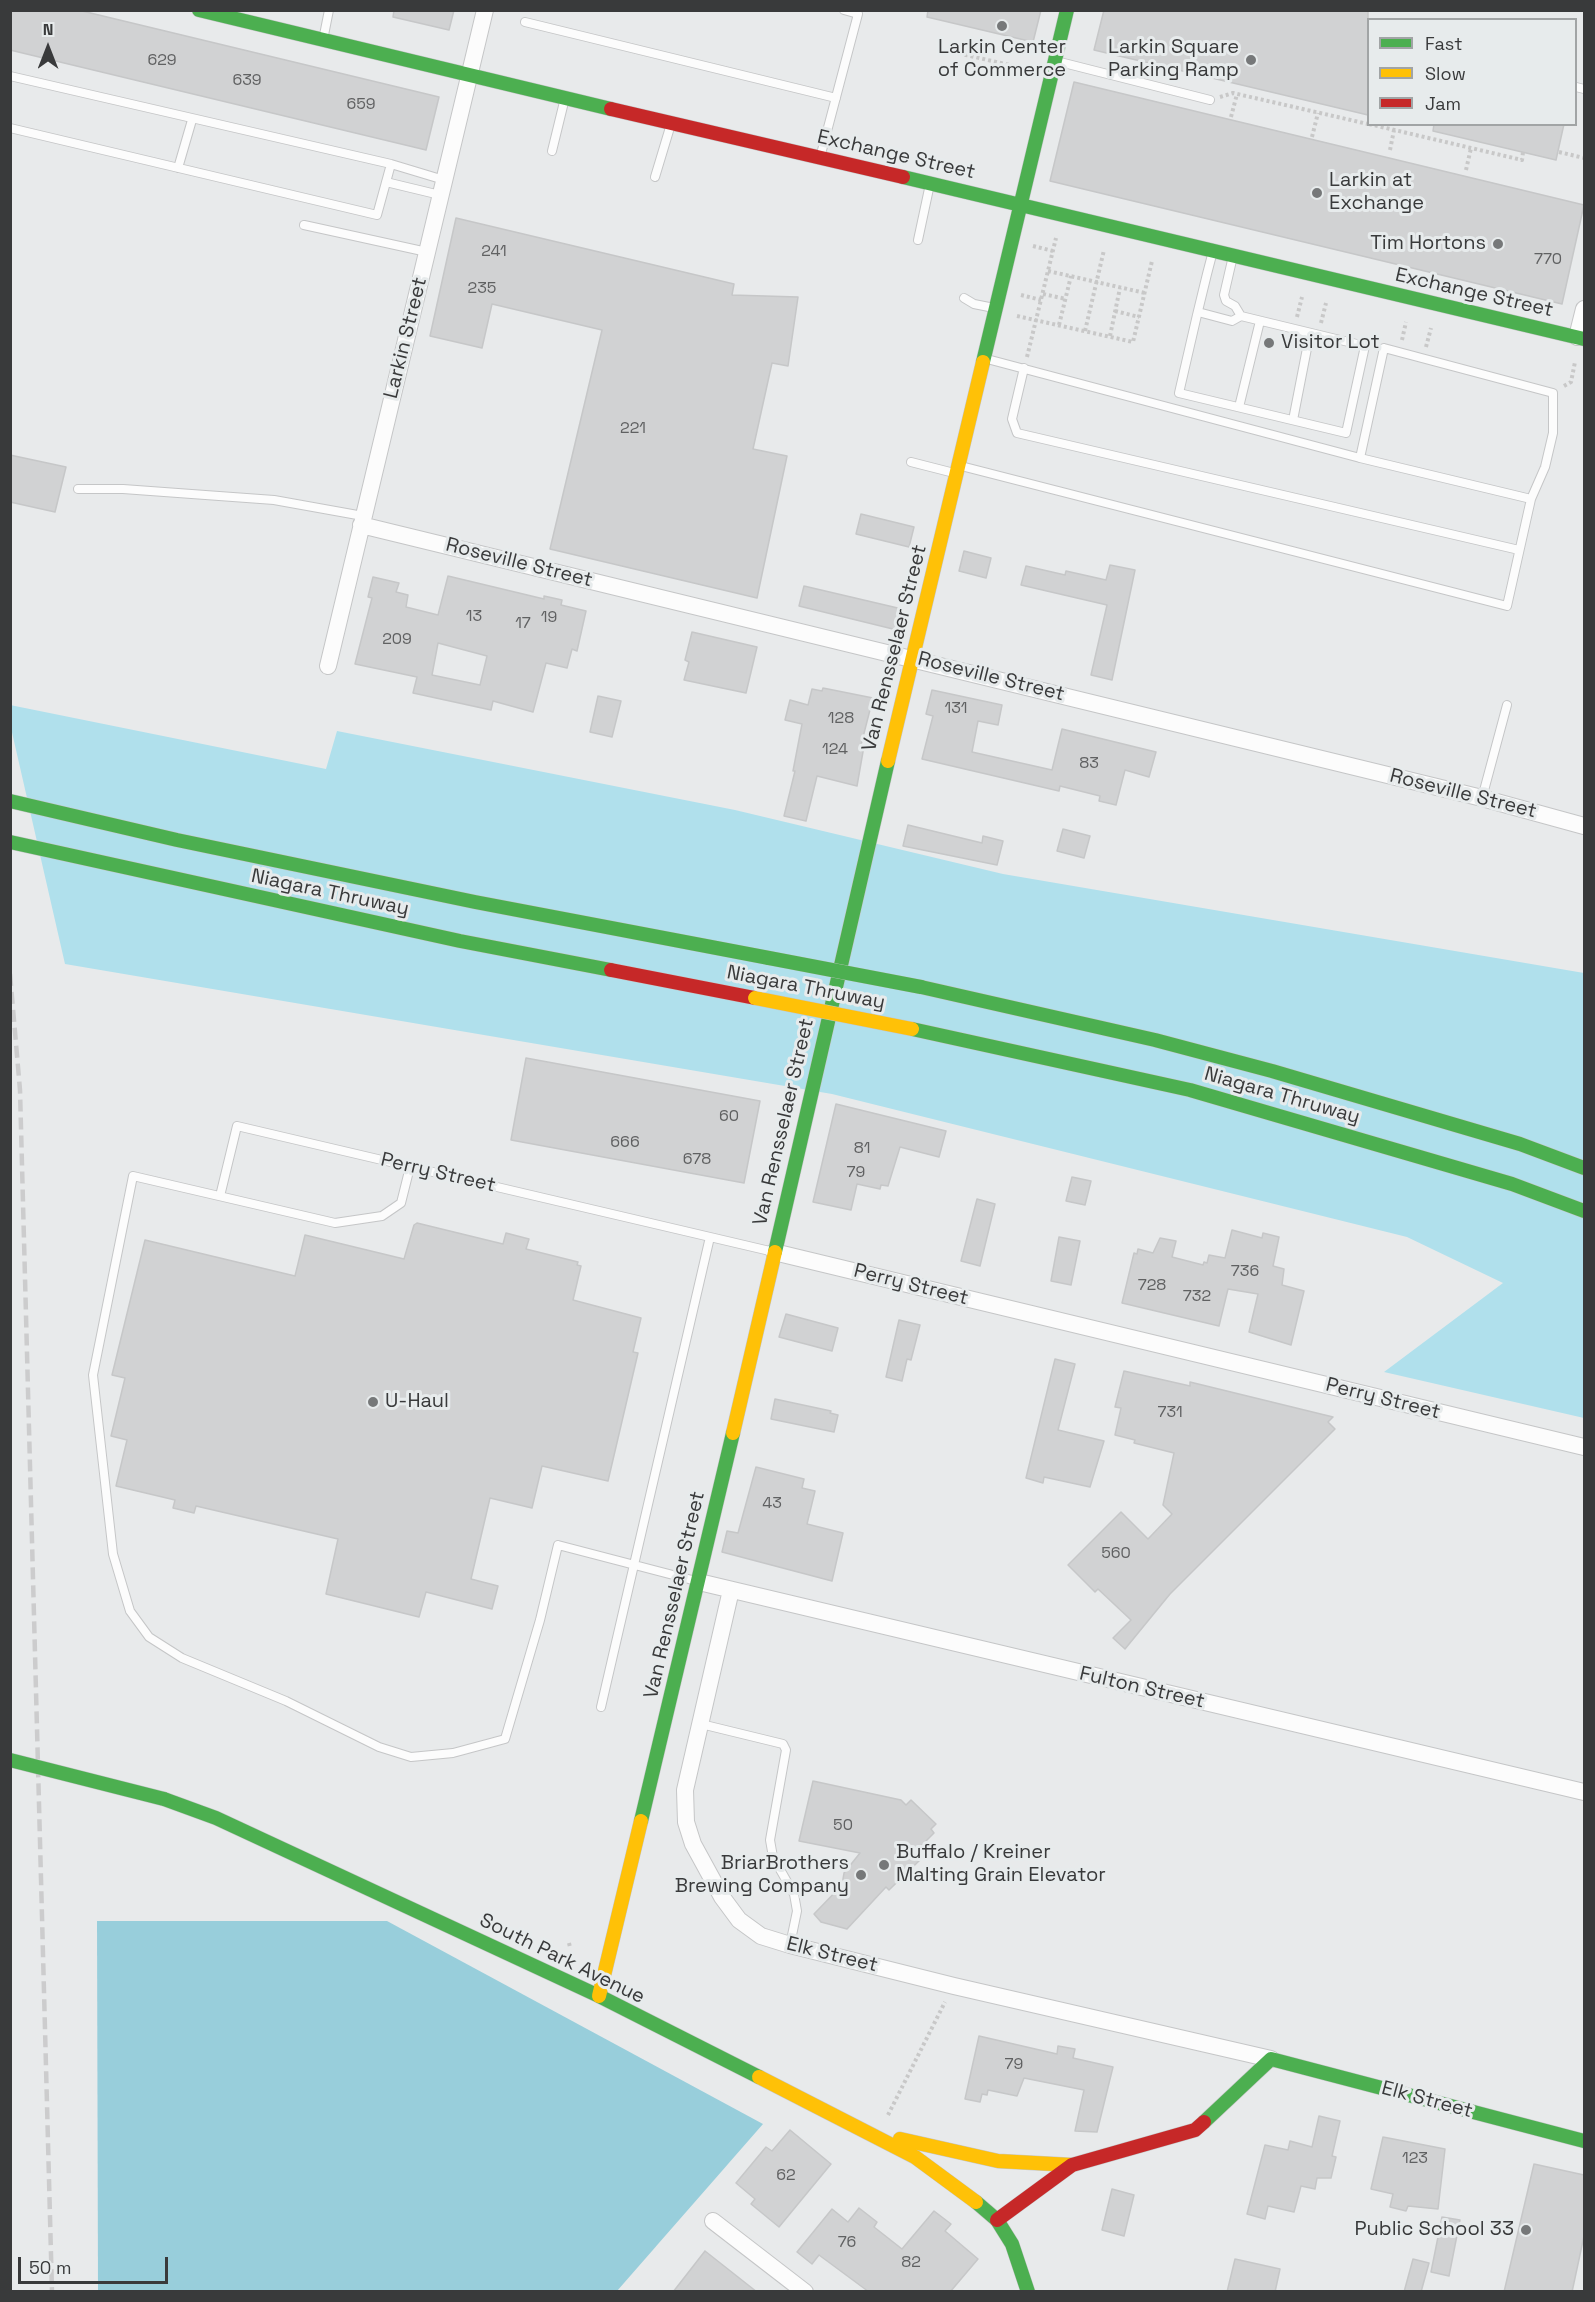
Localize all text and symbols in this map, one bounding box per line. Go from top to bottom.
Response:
north arrow [18,18,78,78]
legend [1367,18,1577,126]
text: N [43,19,53,40]
marker: Larkin Center of Commerce [995,19,1009,33]
text: Fast [1425,32,1462,55]
place label: Larkin Center of Commerce [938,36,1066,83]
place label: Larkin Square Parking Ramp [1108,36,1239,83]
house number: 629 [147,51,177,71]
marker: Larkin Square Parking Ramp [1244,53,1258,67]
text: Slow [1425,62,1466,85]
house number: 639 [232,71,262,91]
text: Jam [1425,92,1461,115]
house number: 659 [346,95,376,115]
street label: Exchange Street [815,125,977,185]
place label: Larkin at Exchange [1329,169,1424,216]
marker: Larkin at Exchange [1310,186,1324,200]
place label: Tim Hortons [1370,232,1486,256]
marker: Tim Hortons [1491,237,1505,251]
house number: 241 [481,242,507,262]
house number: 770 [1534,250,1562,270]
street label: Exchange Street [1393,263,1555,323]
street label: Larkin Street [379,275,433,401]
house number: 235 [468,279,496,299]
place label: Visitor Lot [1281,331,1380,355]
marker: Visitor Lot [1262,336,1276,350]
house number: 221 [620,419,646,439]
street label: Roseville Street [443,533,595,593]
street label: Van Rensselaer Street [858,542,932,754]
house number: 13 [466,607,482,627]
house number: 19 [541,608,557,628]
house number: 17 [515,614,531,634]
house number: 209 [382,630,412,650]
street label: Roseville Street [915,647,1067,707]
house number: 131 [945,699,967,719]
house number: 128 [828,709,854,729]
house number: 124 [822,740,848,760]
house number: 83 [1079,754,1099,774]
street label: Roseville Street [1387,764,1539,824]
street label: Niagara Thruway [249,865,411,921]
street label: Niagara Thruway [725,961,887,1015]
street label: Van Rensselaer Street [748,1016,820,1228]
street label: Niagara Thruway [1201,1062,1363,1130]
house number: 60 [719,1107,739,1127]
house number: 666 [610,1133,640,1153]
house number: 81 [854,1139,870,1159]
street label: Perry Street [378,1148,498,1198]
house number: 678 [683,1150,711,1170]
house number: 79 [847,1163,865,1183]
street label: Perry Street [851,1259,971,1311]
house number: 736 [1231,1262,1259,1282]
house number: 728 [1138,1276,1166,1296]
house number: 732 [1183,1287,1211,1307]
street label: Perry Street [1323,1373,1443,1425]
place label: U-Haul [385,1390,449,1414]
marker: U-Haul [366,1395,380,1409]
house number: 731 [1157,1403,1183,1423]
street label: Van Rensselaer Street [639,1489,711,1701]
house number: 43 [762,1494,782,1514]
house number: 560 [1101,1544,1131,1564]
street label: Fulton Street [1077,1662,1207,1714]
house number: 50 [833,1816,853,1836]
place label: Buffalo / Kreiner Malting Grain Elevator [896,1841,1106,1888]
place label: BriarBrothers Brewing Company [675,1852,849,1899]
marker: Buffalo / Kreiner Malting Grain Elevator [877,1858,891,1872]
marker: BriarBrothers Brewing Company [854,1868,868,1882]
street label: South Park Avenue [475,1909,649,2009]
street label: Elk Street [784,1932,880,1978]
house number: 79 [1005,2055,1023,2075]
street label: Elk Street [1379,2076,1475,2124]
house number: 123 [1402,2149,1428,2169]
house number: 62 [776,2166,796,2186]
place label: Public School 33 [1355,2218,1514,2242]
marker: Public School 33 [1519,2223,1533,2237]
house number: 76 [838,2233,856,2253]
scale bar [21,2245,171,2283]
house number: 82 [901,2253,921,2273]
text: 50 m [29,2256,71,2279]

